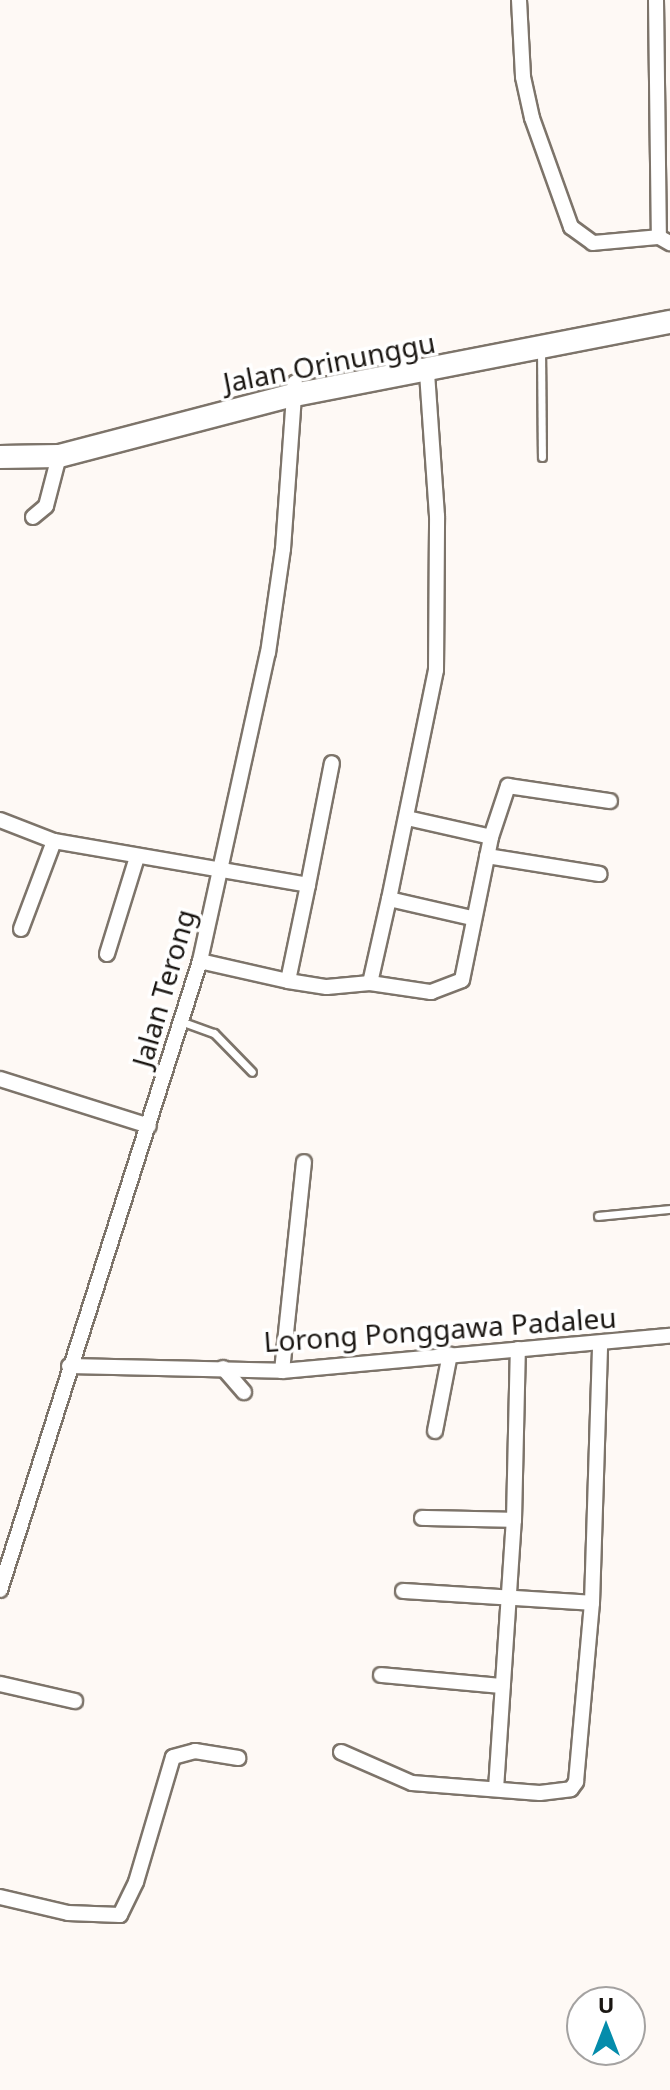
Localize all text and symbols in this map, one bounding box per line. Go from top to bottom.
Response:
street label: Jalan Orinunggu [220,325,438,399]
street label: Jalan Terong [124,905,202,1071]
street label: Lorong Ponggawa Padaleu [262,1300,618,1358]
north arrow [566,1986,646,2066]
text: U [598,1989,614,2019]

